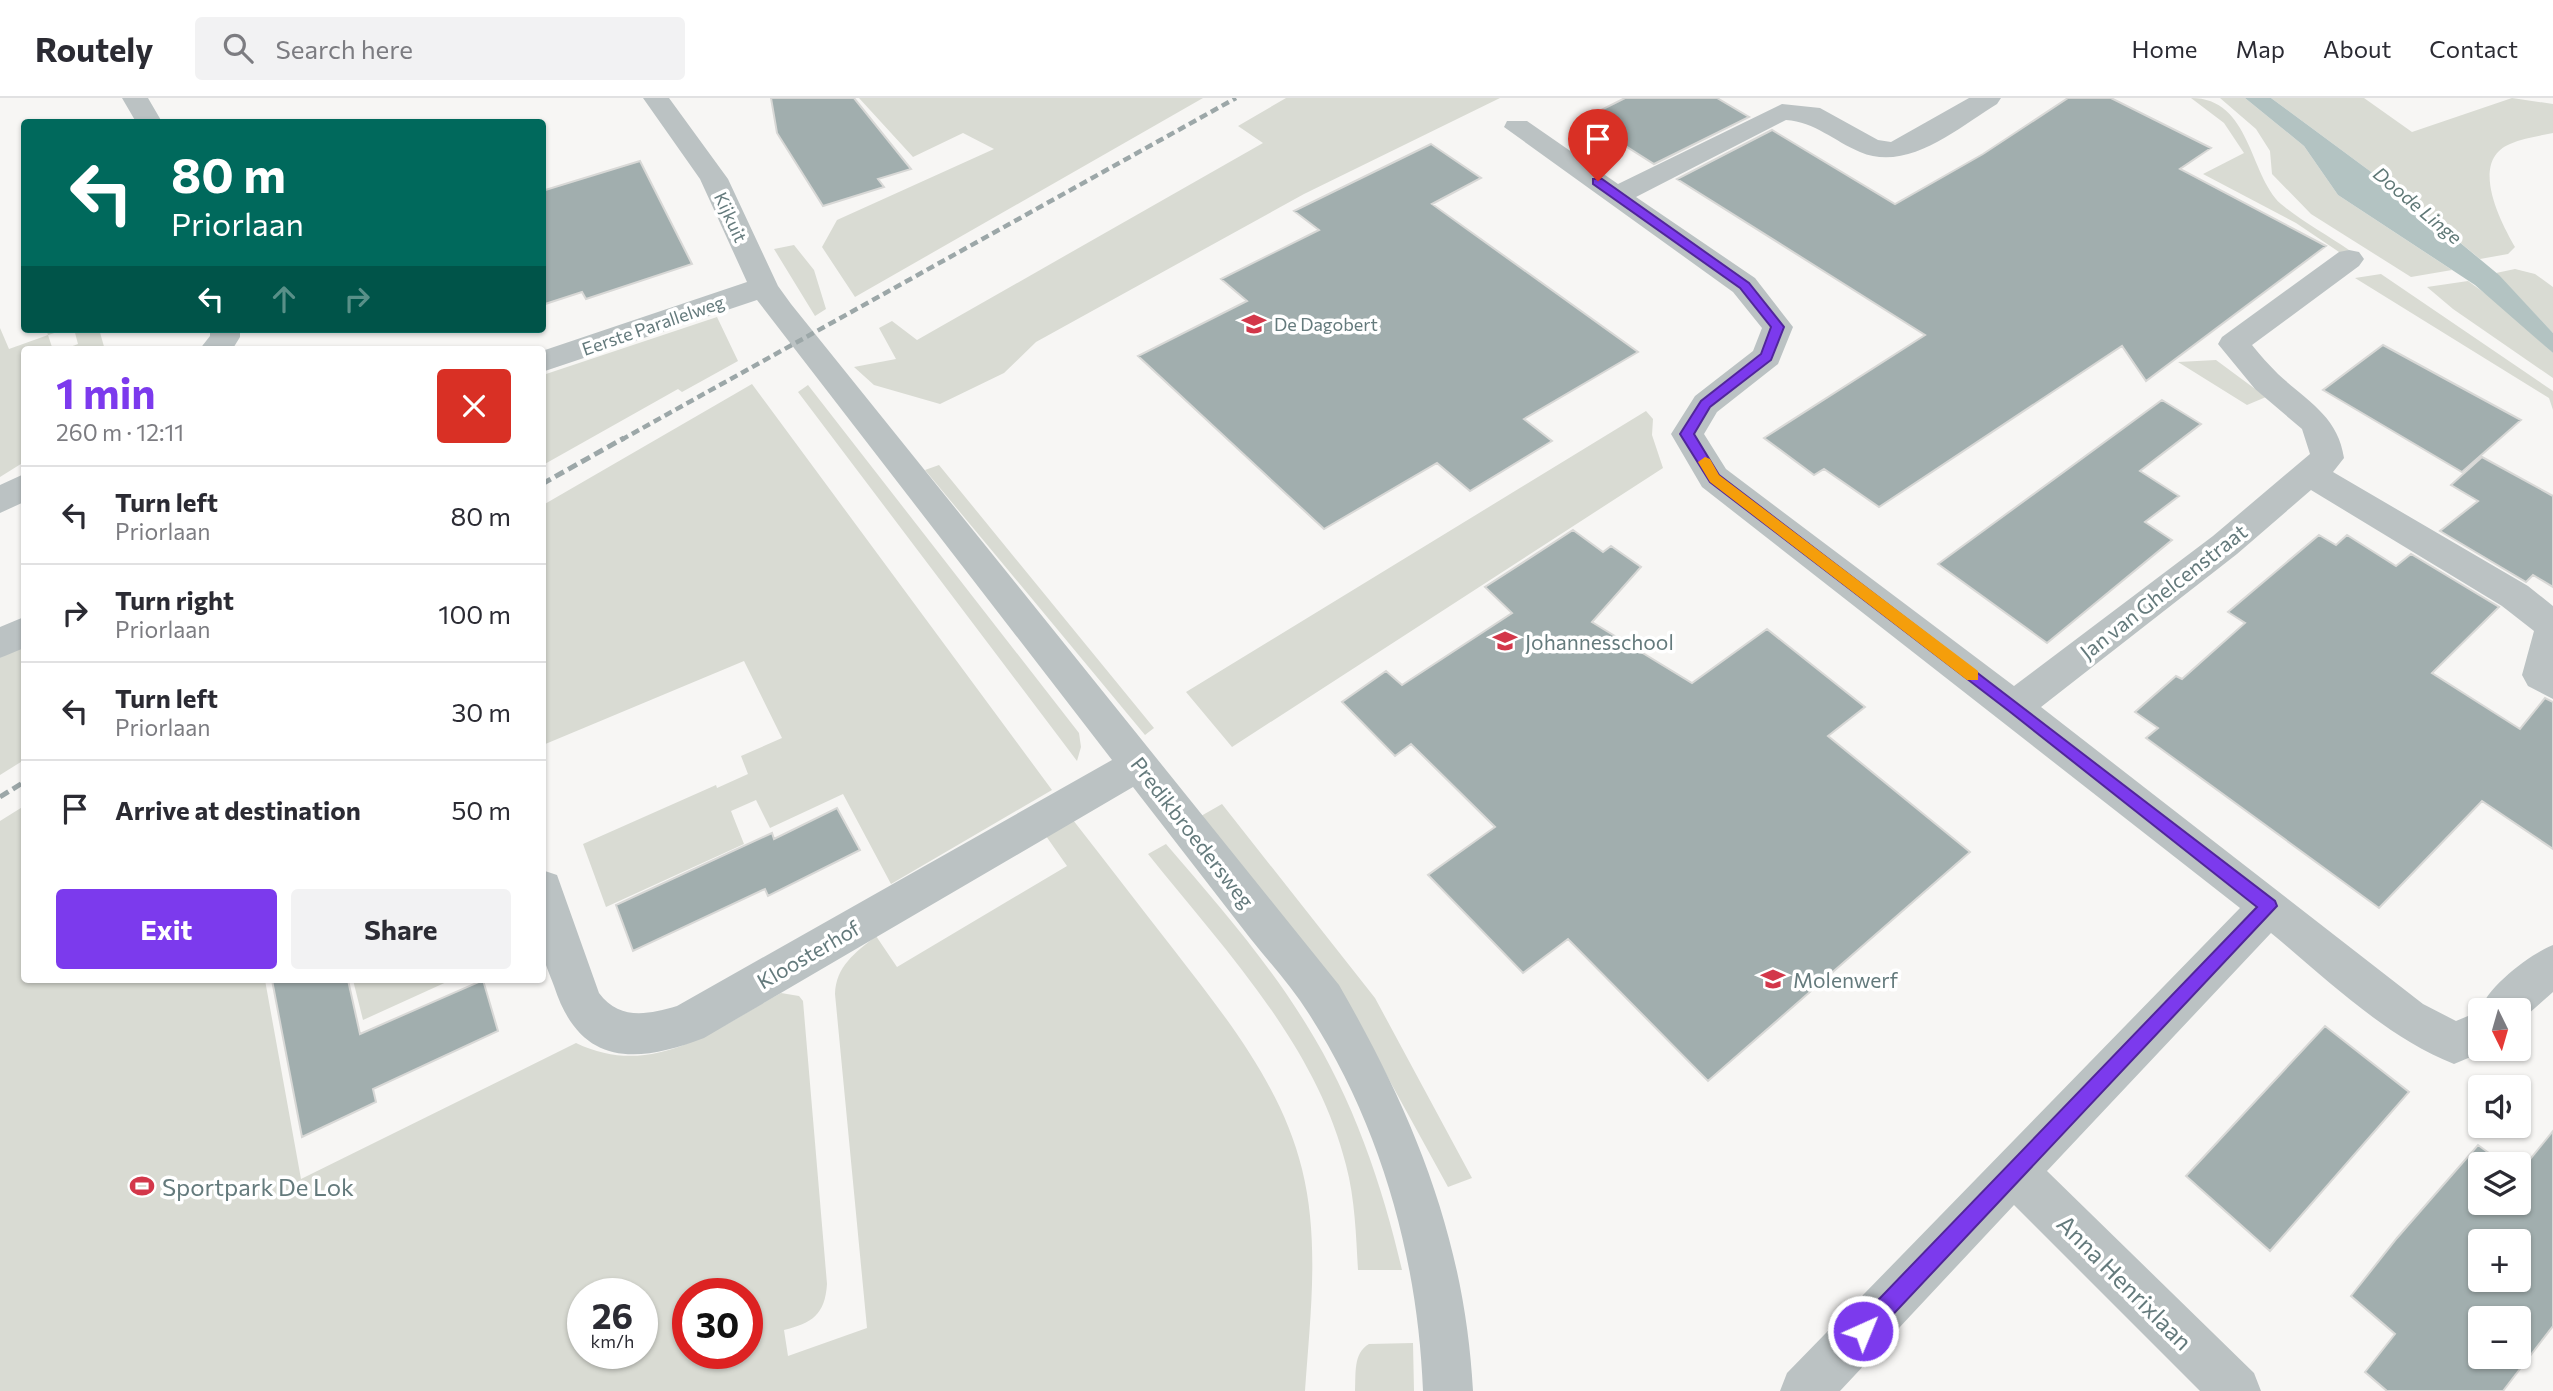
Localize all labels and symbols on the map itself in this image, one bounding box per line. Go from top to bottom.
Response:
pin [1568,109,1628,181]
water label: Doode Linge [2369,161,2467,249]
street label: Kijkuit [710,188,752,246]
street label: Eerste Parallelweg [579,290,727,360]
school or university icon: De Dagobert [1240,310,1268,338]
place label: De Dagobert [1274,313,1378,335]
street label: Jan van Ghelcenstraat [2075,518,2251,664]
school or university icon: Johannesschool [1491,627,1519,655]
place label: Johannesschool [1525,629,1674,654]
street label: Predikbroedersweg [1126,752,1260,912]
street label: Kloosterhof [752,914,864,993]
school or university icon: Molenwerf [1759,965,1787,993]
place label: Molenwerf [1793,967,1899,992]
north arrow [2468,998,2530,1060]
sports icon: Sportpark De Lok [128,1172,156,1200]
place label: Sportpark De Lok [162,1172,354,1201]
street label: Anna Henrixlaan [2051,1208,2199,1356]
speed limit sign: 30 [672,1278,763,1369]
position arrow [1826,1294,1900,1368]

